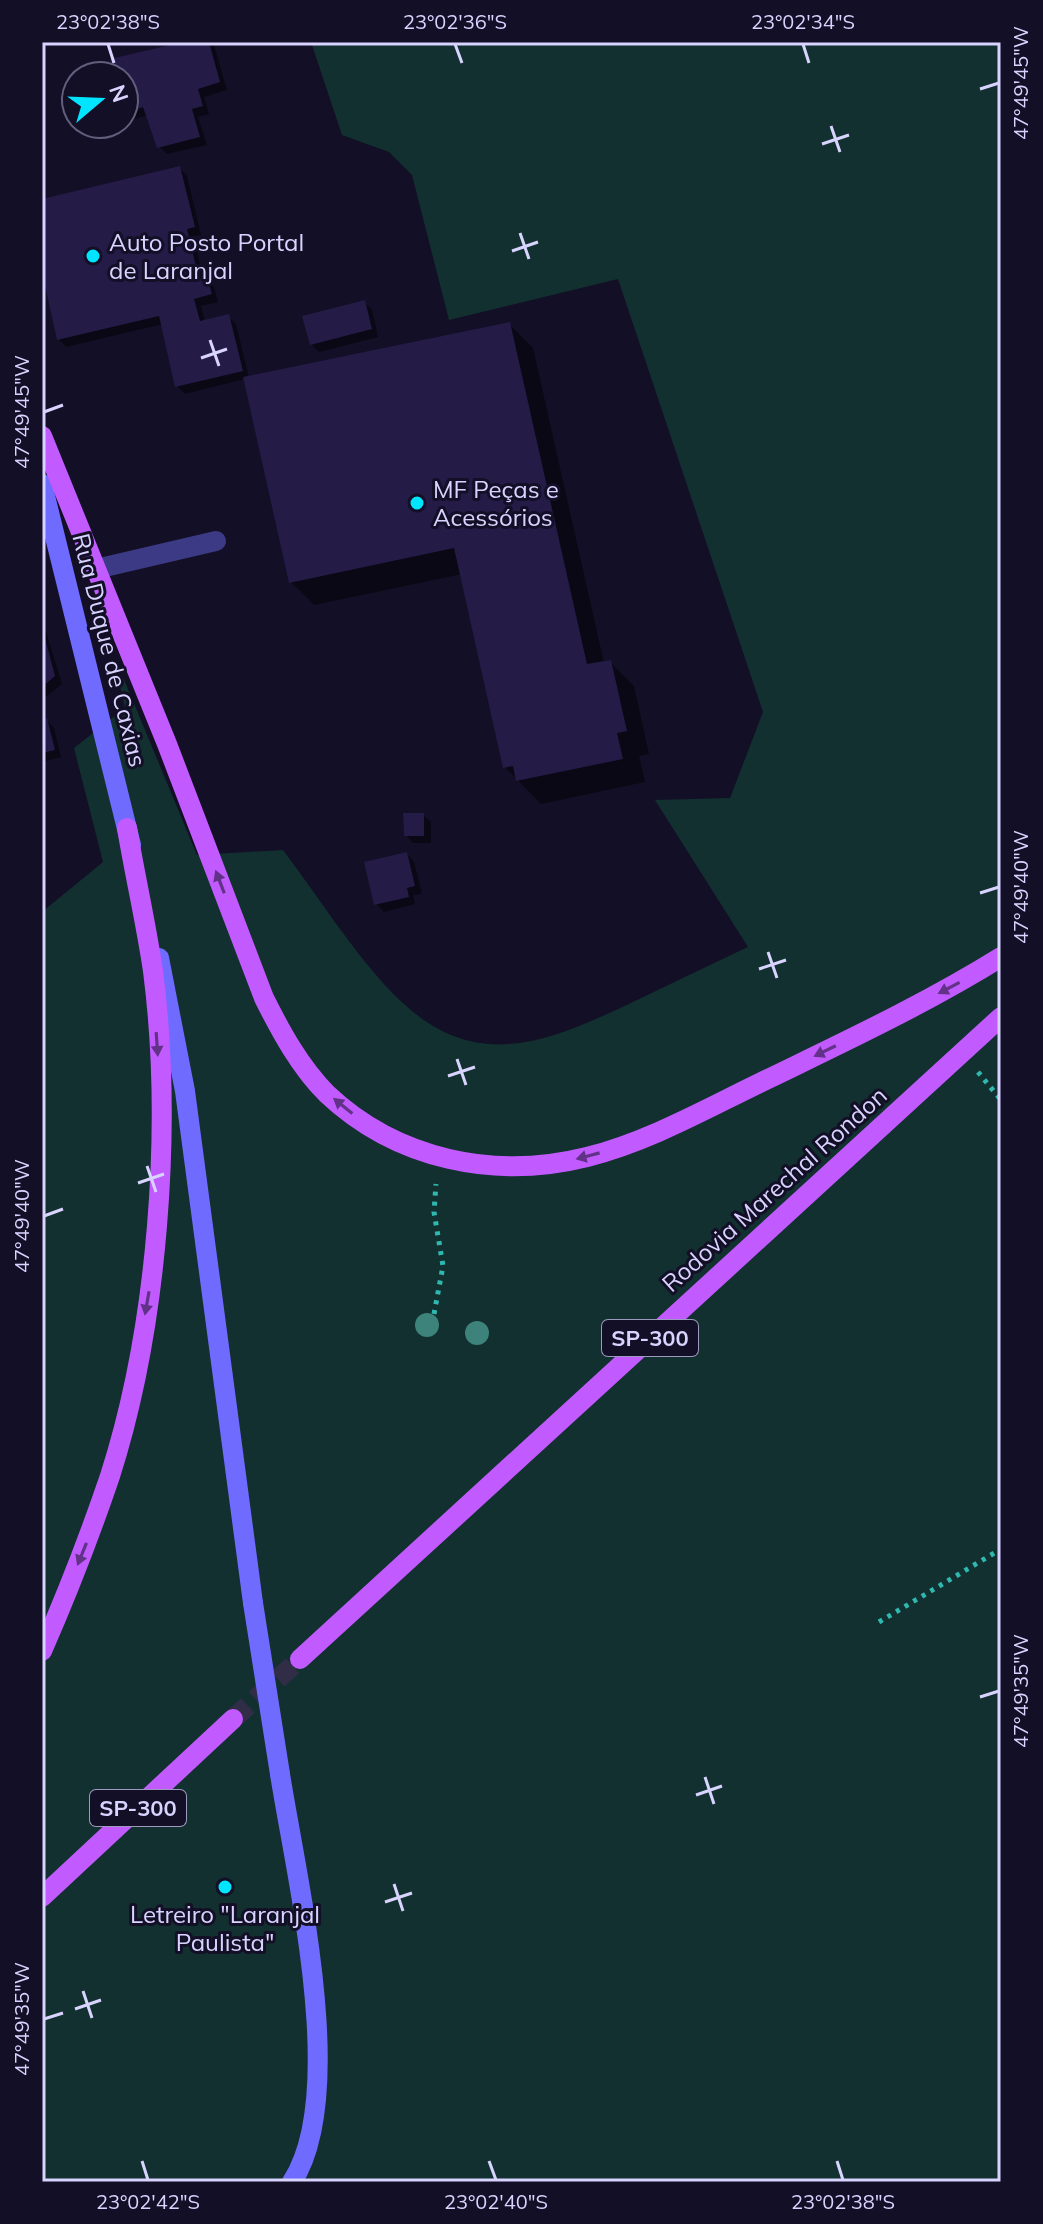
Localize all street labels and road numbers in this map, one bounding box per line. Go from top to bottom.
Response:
street label: Rua Duque de Caxias [66,530,154,770]
street label: Rodovia Marechal Rondon [655,1080,893,1298]
road number: SP-300 [602,1320,698,1356]
road number: SP-300 [90,1790,186,1826]

